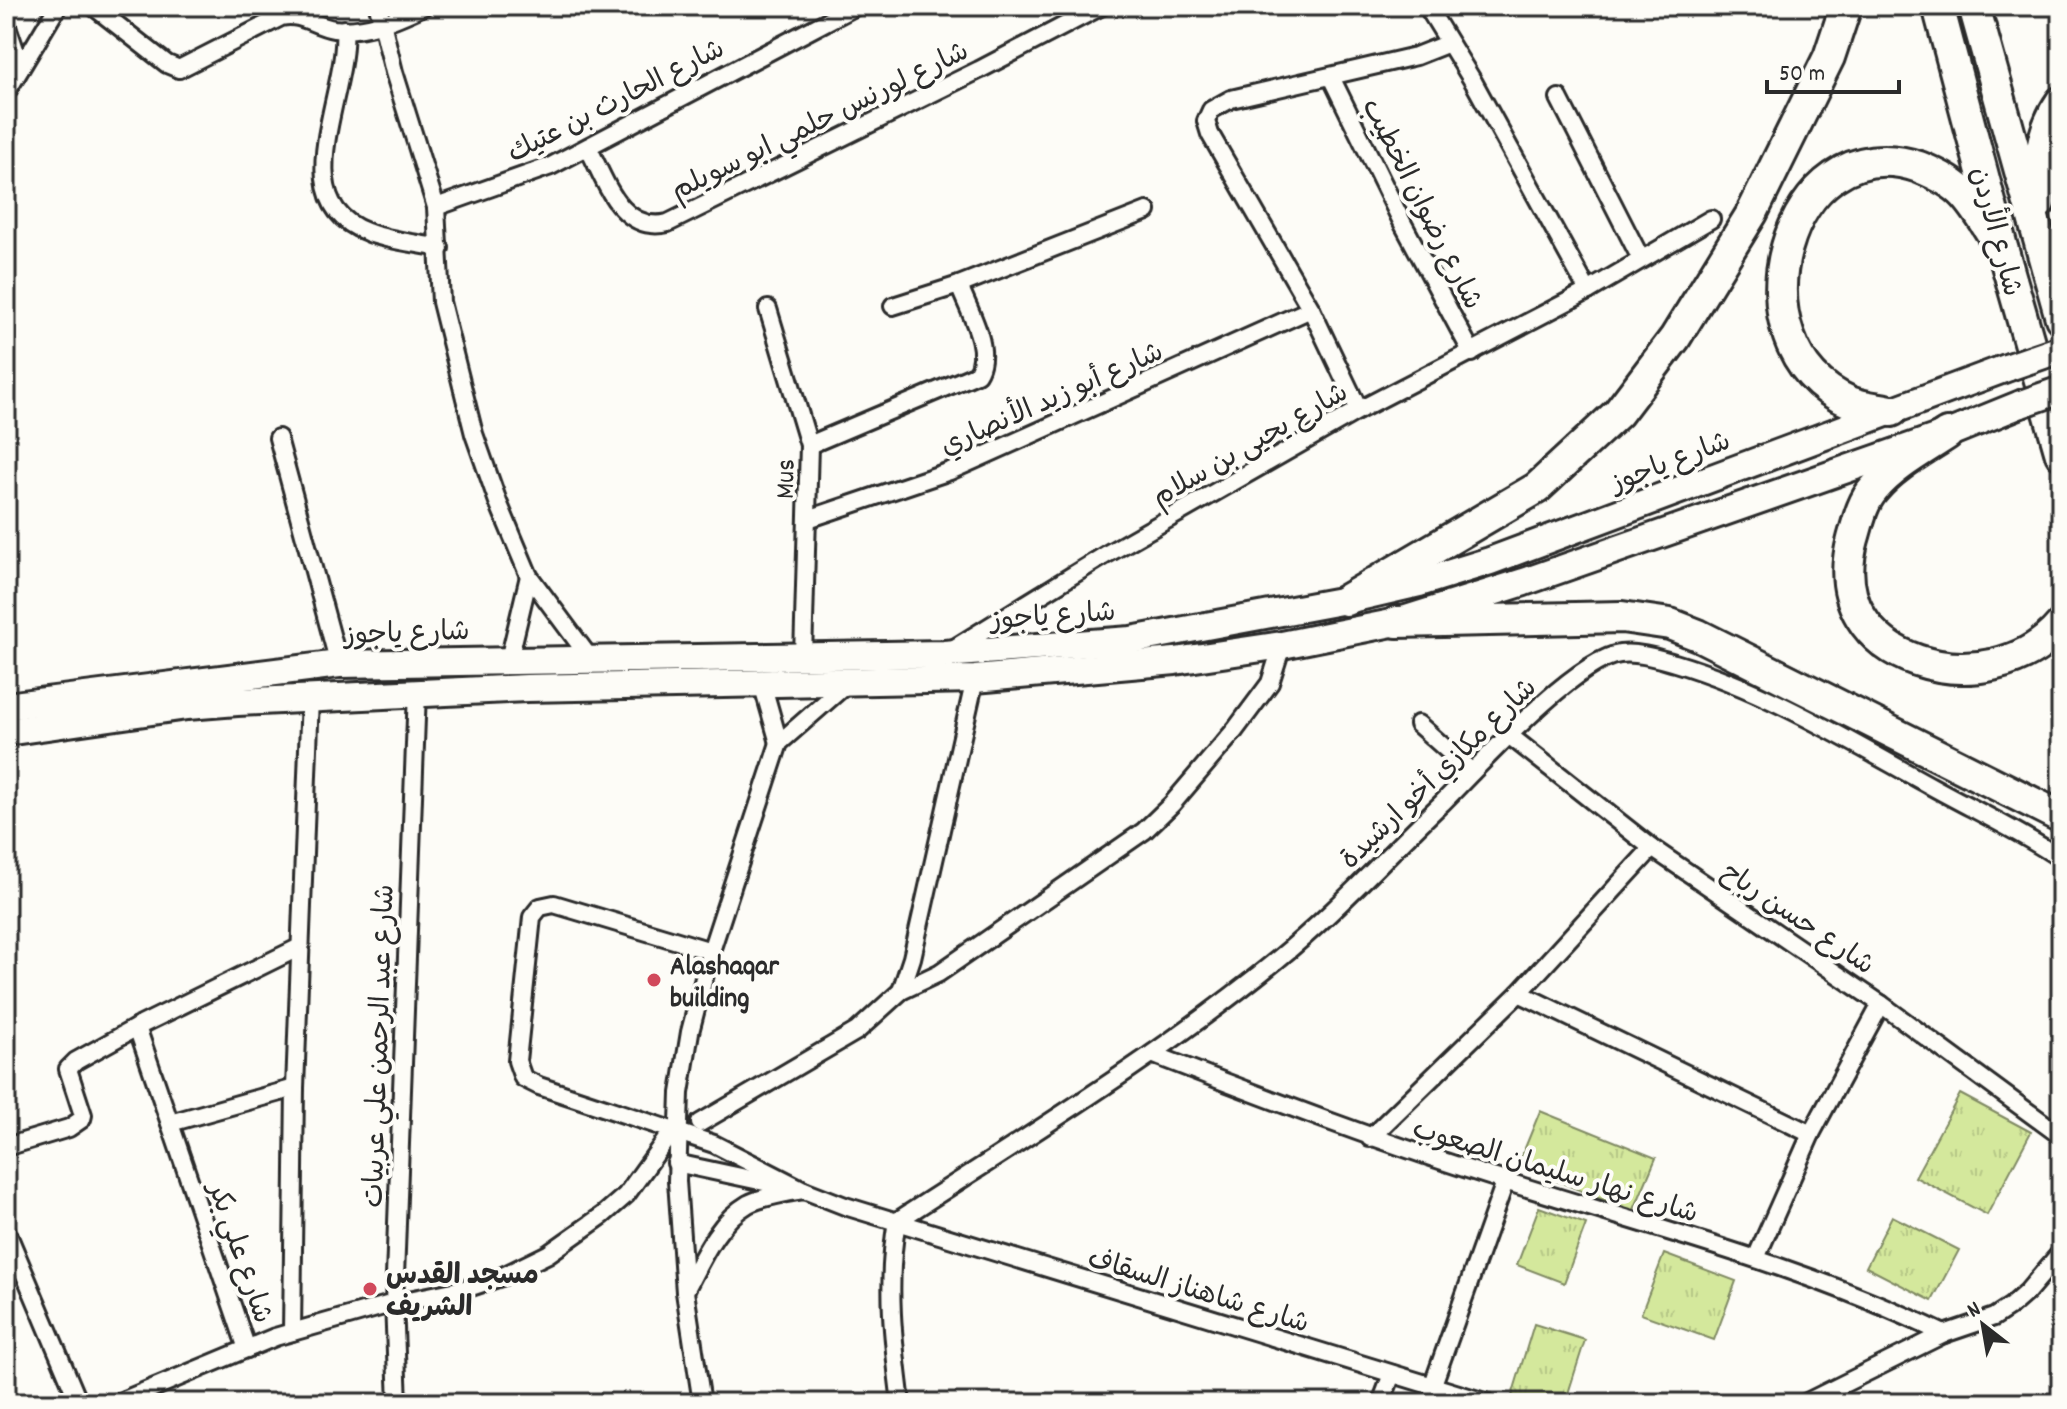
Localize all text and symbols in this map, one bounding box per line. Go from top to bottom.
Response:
street label: شارع الحارث بن عتيك [502,31,733,176]
street label: شارع لورنس حلمي ابو سويلم [666,34,977,213]
scale bar [1767,44,1899,94]
text: 50 m [1779,58,1825,92]
street label: شارع رضوان الخطيب [1349,93,1490,318]
street label: شارع الأردن [1957,162,2033,302]
street label: شارع أبو زيد الأنصاري [934,332,1171,469]
street label: شارع يحيى بن سلام [1146,375,1357,520]
street label: شارع ياجوز [1604,424,1737,507]
street label: Mus [768,459,808,500]
street label: شارع ياجوز [987,595,1117,643]
street label: شارع ياجوز [342,614,470,658]
street label: شارع مكازي أخو ارشيدة [1333,671,1548,881]
street label: شارع حسن رباح [1711,855,1881,987]
street label: شارع عبد الرحمن علي عربيات [356,884,408,1209]
place label: Alashaqar building [670,949,779,1021]
marker: Alashaqar building [645,971,663,989]
street label: شارع نهار سليمان الصعوب [1407,1111,1702,1236]
street label: شارع علي بكر [194,1176,280,1330]
street label: شارع شاهناز السقاف [1082,1241,1313,1347]
place label: مسجد القدس الشريف [386,1258,539,1330]
marker: مسجد القدس الشريف [361,1280,379,1298]
north arrow [1943,1285,2023,1365]
text: N [1962,1295,1987,1327]

